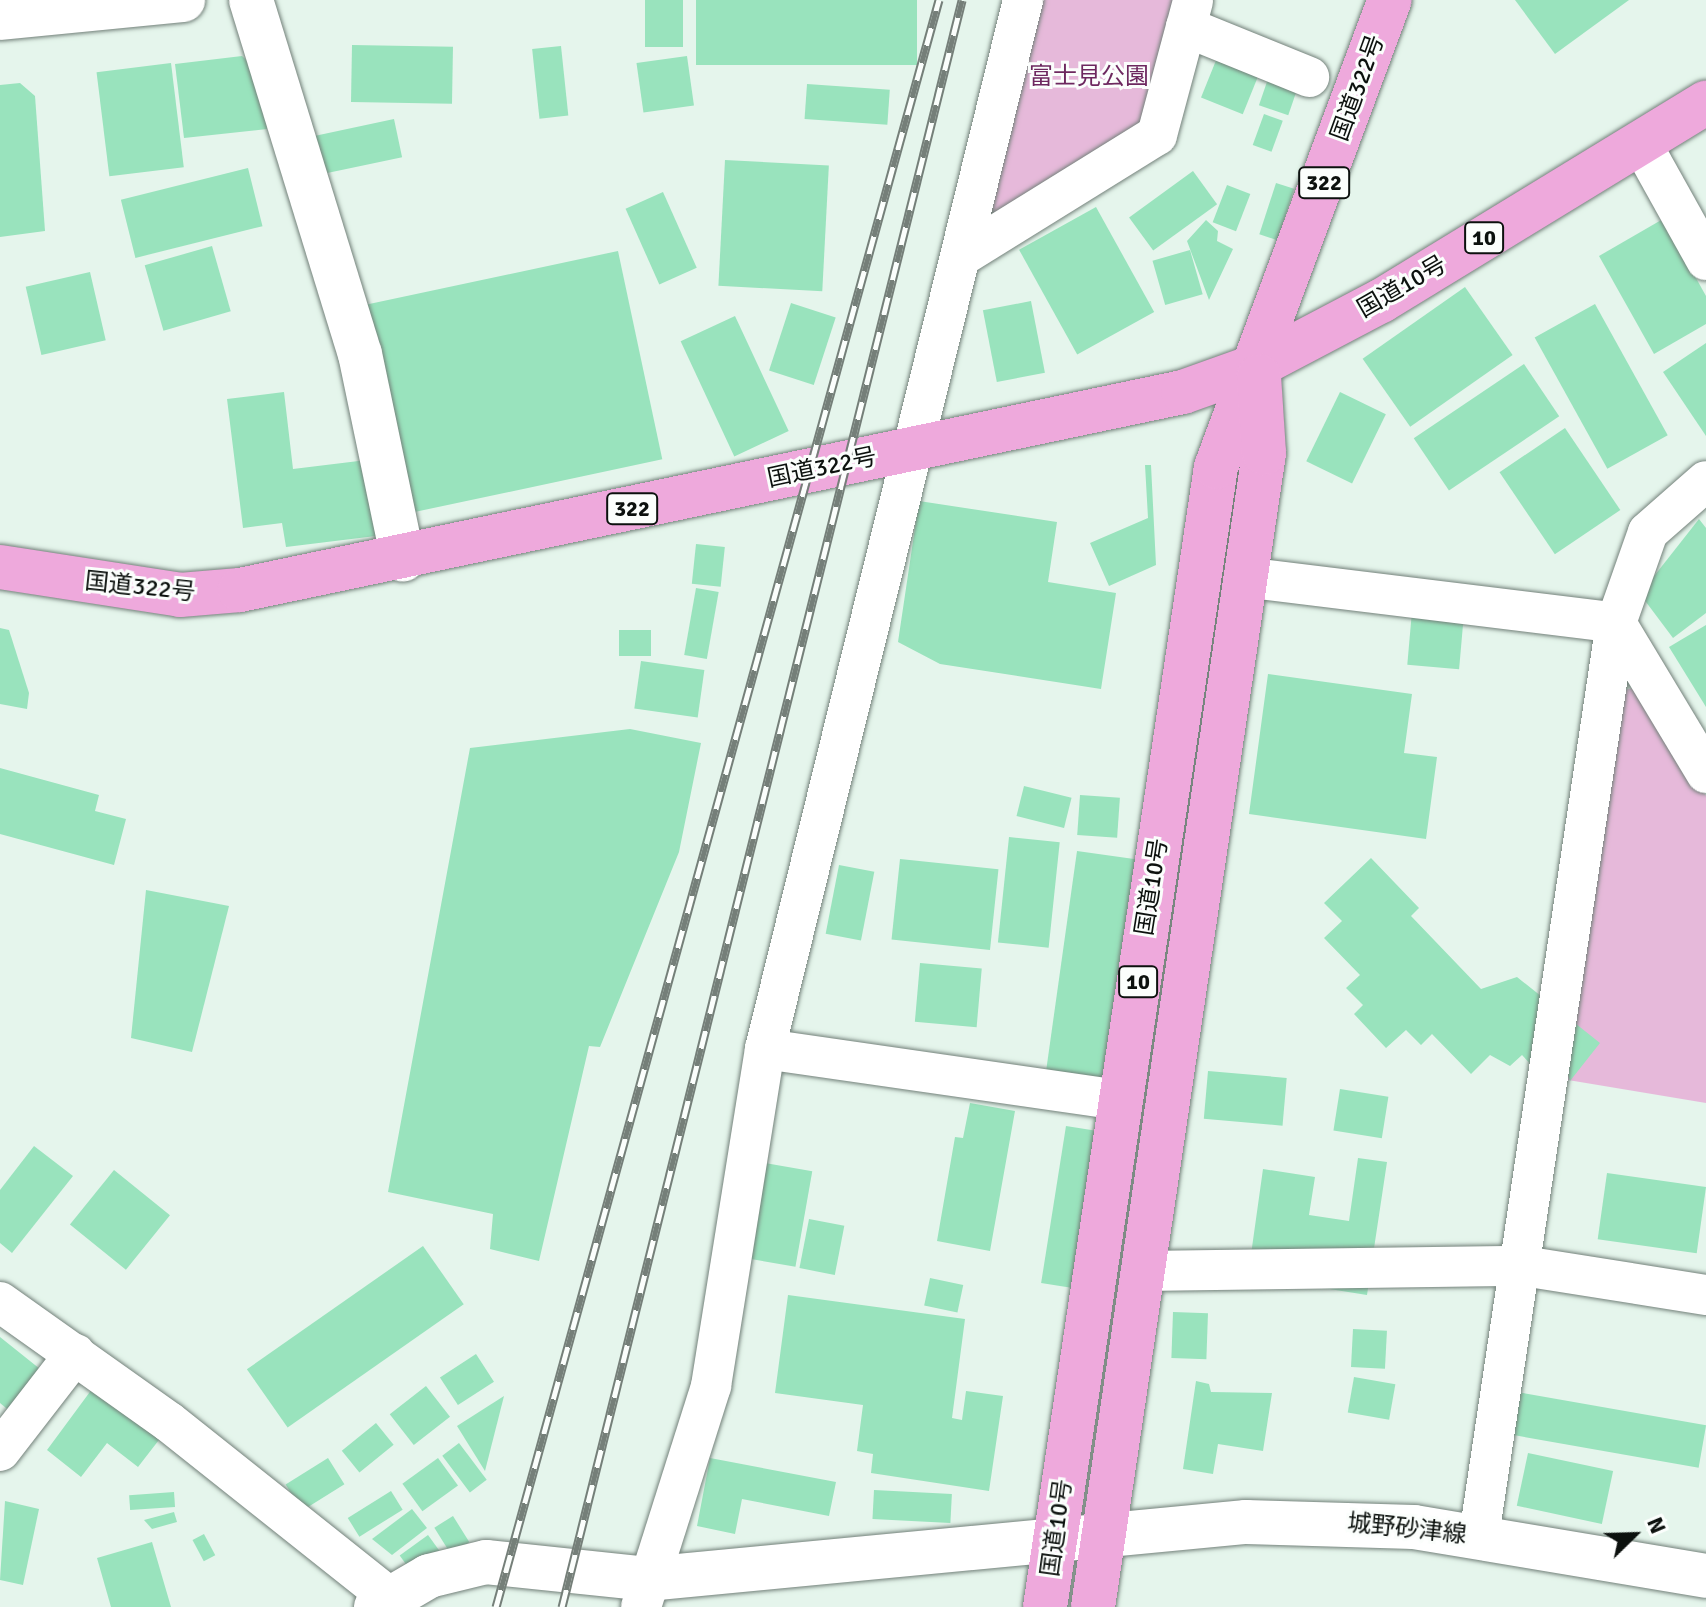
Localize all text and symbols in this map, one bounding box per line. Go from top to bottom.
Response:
street label: 国道322号 [1326,31,1390,145]
park label: 富士見公園 [1029,63,1149,91]
road number: 322 [1298,165,1350,201]
road number: 10 [1464,220,1504,256]
street label: 国道10号 [1352,250,1452,324]
street label: 国道322号 [765,442,879,494]
road number: 322 [606,491,658,527]
street label: 国道322号 [83,567,197,607]
street label: 国道10号 [1130,836,1174,938]
road number: 10 [1118,964,1158,1000]
street label: 国道10号 [1036,1478,1078,1578]
north arrow [1594,1495,1674,1575]
street label: 城野砂津線 [1346,1508,1468,1550]
text: N [1641,1513,1672,1538]

